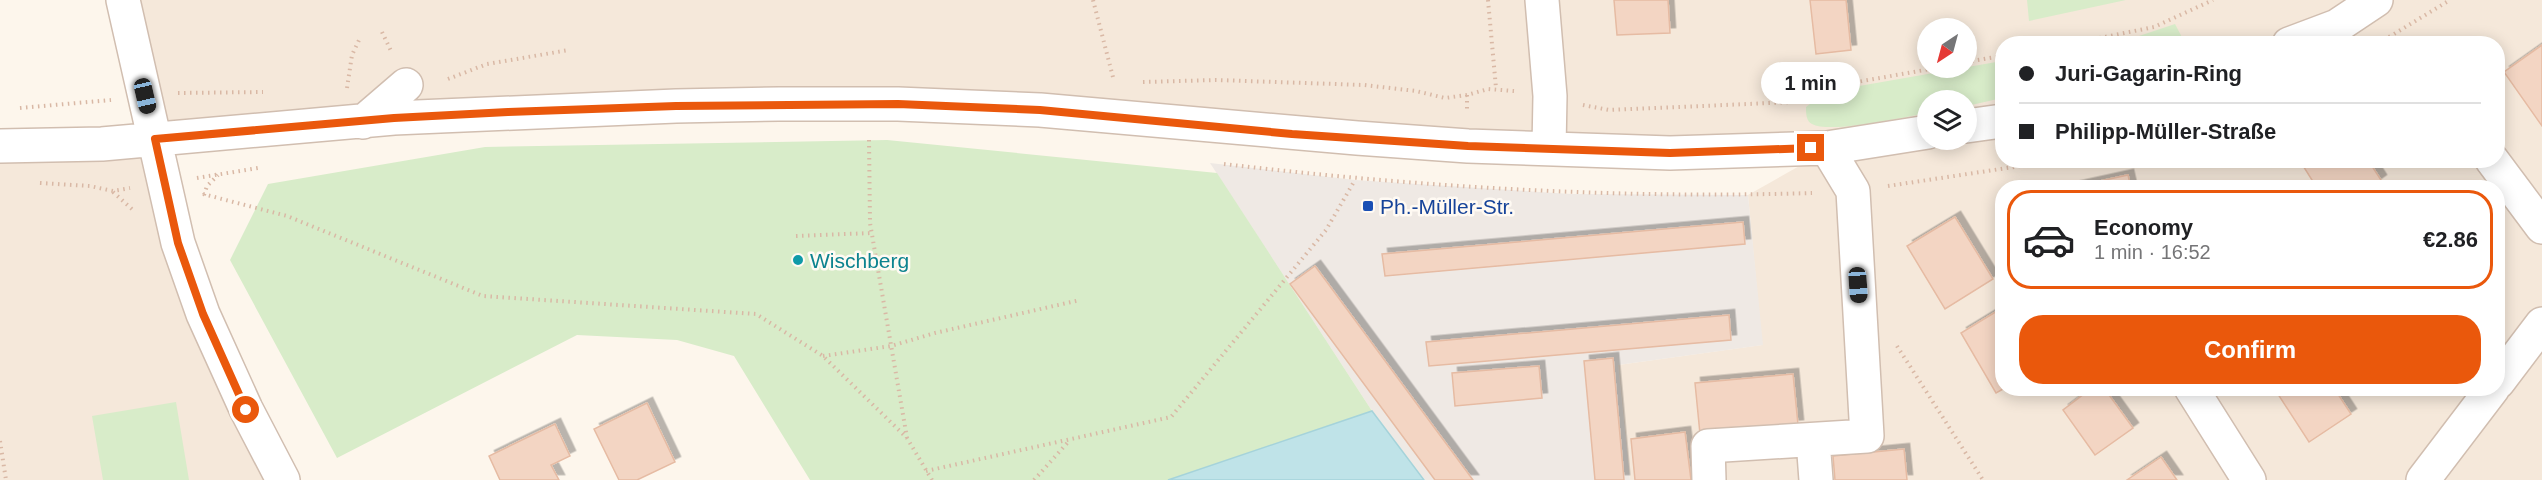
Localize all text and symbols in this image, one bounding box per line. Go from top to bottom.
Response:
north arrow [1917,18,1977,78]
map controls [1917,18,1977,150]
callout: 1 min [1762,61,1860,103]
text: Juri-Gagarin-Ring [2055,61,2242,86]
text: 1 min [1784,72,1837,94]
car [132,76,158,116]
button: layers [1917,90,1977,150]
text: Philipp-Müller-Straße [2055,119,2276,144]
route end [1797,134,1824,161]
place label: Ph.-Müller-Str. [1380,195,1514,218]
marker: Ph.-Müller-Str. [1361,199,1375,213]
icon: car [2022,213,2076,267]
text: Economy [2094,215,2193,240]
text: €2.86 [2423,227,2478,252]
text: 1 min · 16:52 [2094,241,2211,263]
place label: Wischberg [810,249,909,272]
marker: Wischberg [791,253,805,267]
car [1848,266,1868,304]
button: Confirm [2019,315,2481,384]
route start [232,396,259,423]

